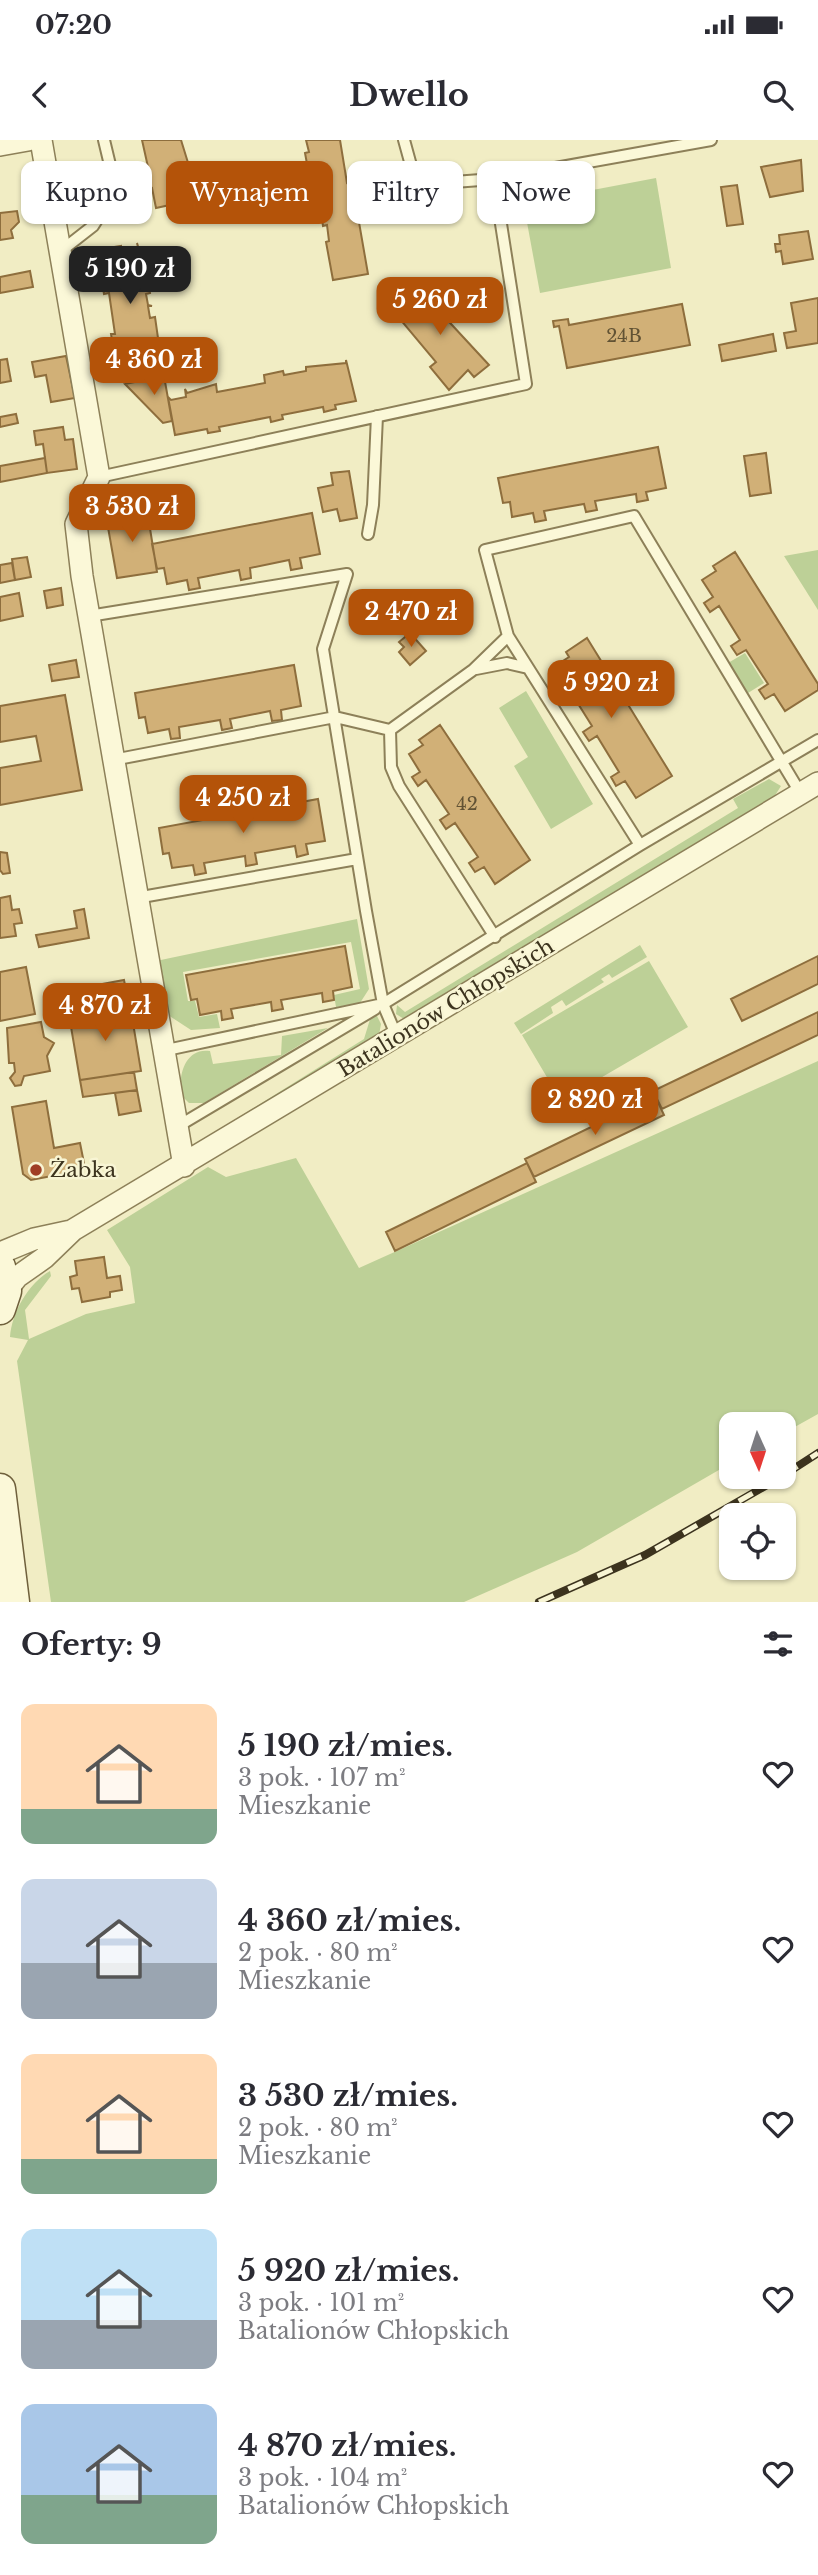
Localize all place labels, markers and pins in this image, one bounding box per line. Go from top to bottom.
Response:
pin: 5 190 zł [58,246,202,306]
pin: 5 260 zł [368,278,512,337]
pin: 4 360 zł [82,338,226,397]
pin: 3 530 zł [60,484,204,544]
pin: 2 470 zł [339,589,483,649]
pin: 5 920 zł [539,660,683,720]
pin: 4 250 zł [171,776,315,835]
pin: 4 870 zł [33,984,177,1043]
pin: 2 820 zł [523,1077,667,1137]
place label: Żabka [50,1157,116,1183]
marker: Żabka [28,1162,44,1178]

